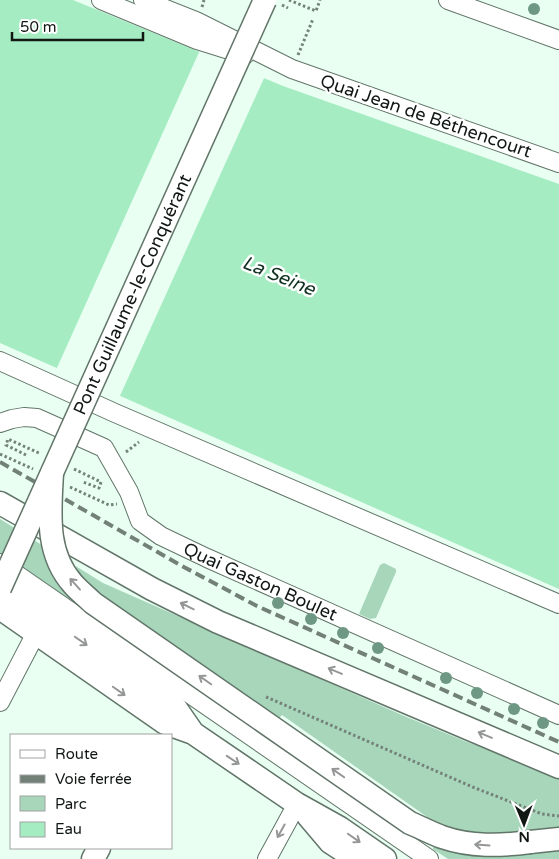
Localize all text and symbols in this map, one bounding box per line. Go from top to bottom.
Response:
scale bar [12,10,144,42]
text: 50 m [20,18,57,36]
street label: Quai Jean de Béthencourt [317,69,535,163]
street label: Pont Guillaume-le-Conquérant [69,171,196,418]
water label: La Seine [239,251,319,301]
street label: Quai Gaston Boulet [180,537,341,626]
one-way arrow [69,578,80,591]
one-way arrow [179,601,194,611]
one-way arrow [74,636,88,646]
one-way arrow [328,666,343,676]
one-way arrow [198,675,212,685]
one-way arrow [112,686,126,696]
one-way arrow [478,730,493,740]
legend [10,734,172,849]
text: Route [55,745,98,763]
one-way arrow [226,755,240,765]
one-way arrow [332,768,346,778]
text: Voie ferrée [55,770,132,788]
text: Parc [55,795,87,813]
north arrow [499,799,549,849]
text: Eau [55,820,82,838]
one-way arrow [276,824,286,838]
text: N [518,828,530,845]
one-way arrow [347,833,361,843]
one-way arrow [474,840,490,849]

